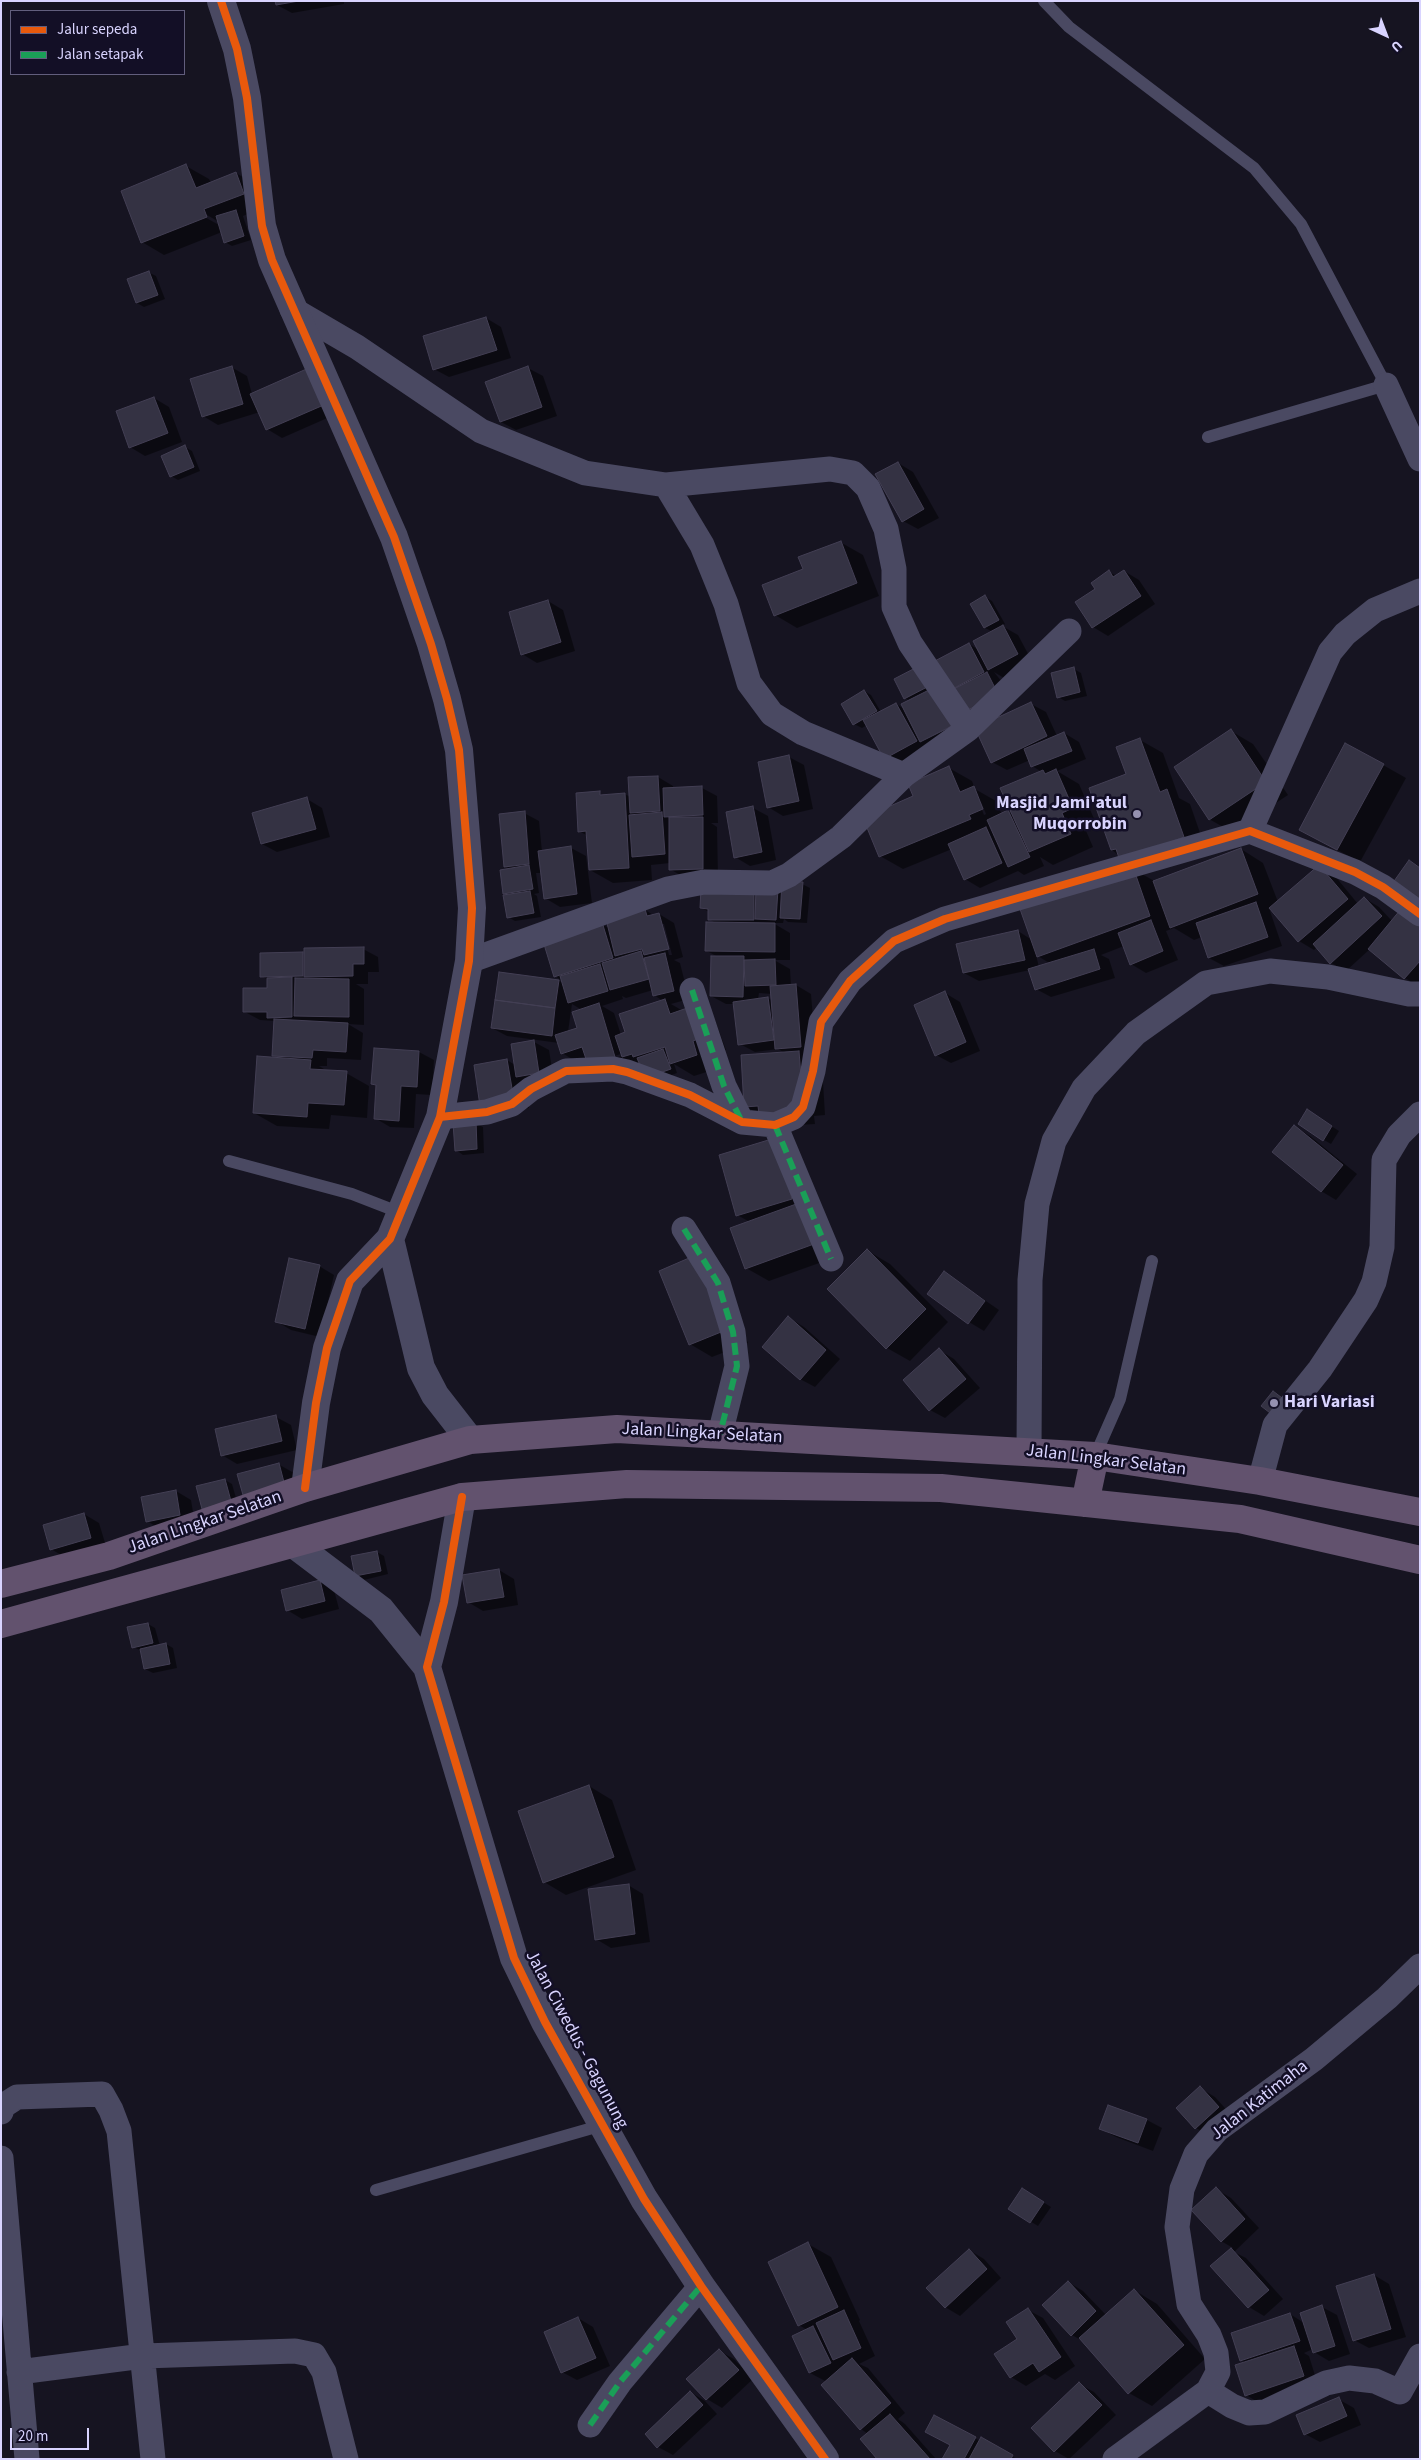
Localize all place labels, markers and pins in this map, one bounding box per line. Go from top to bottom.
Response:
place label: Masjid Jami'atul Muqorrobin [996,793,1127,836]
marker: Masjid Jami'atul Muqorrobin [1131,808,1143,820]
place label: Hari Variasi [1284,1392,1375,1414]
marker: Hari Variasi [1268,1397,1280,1409]

